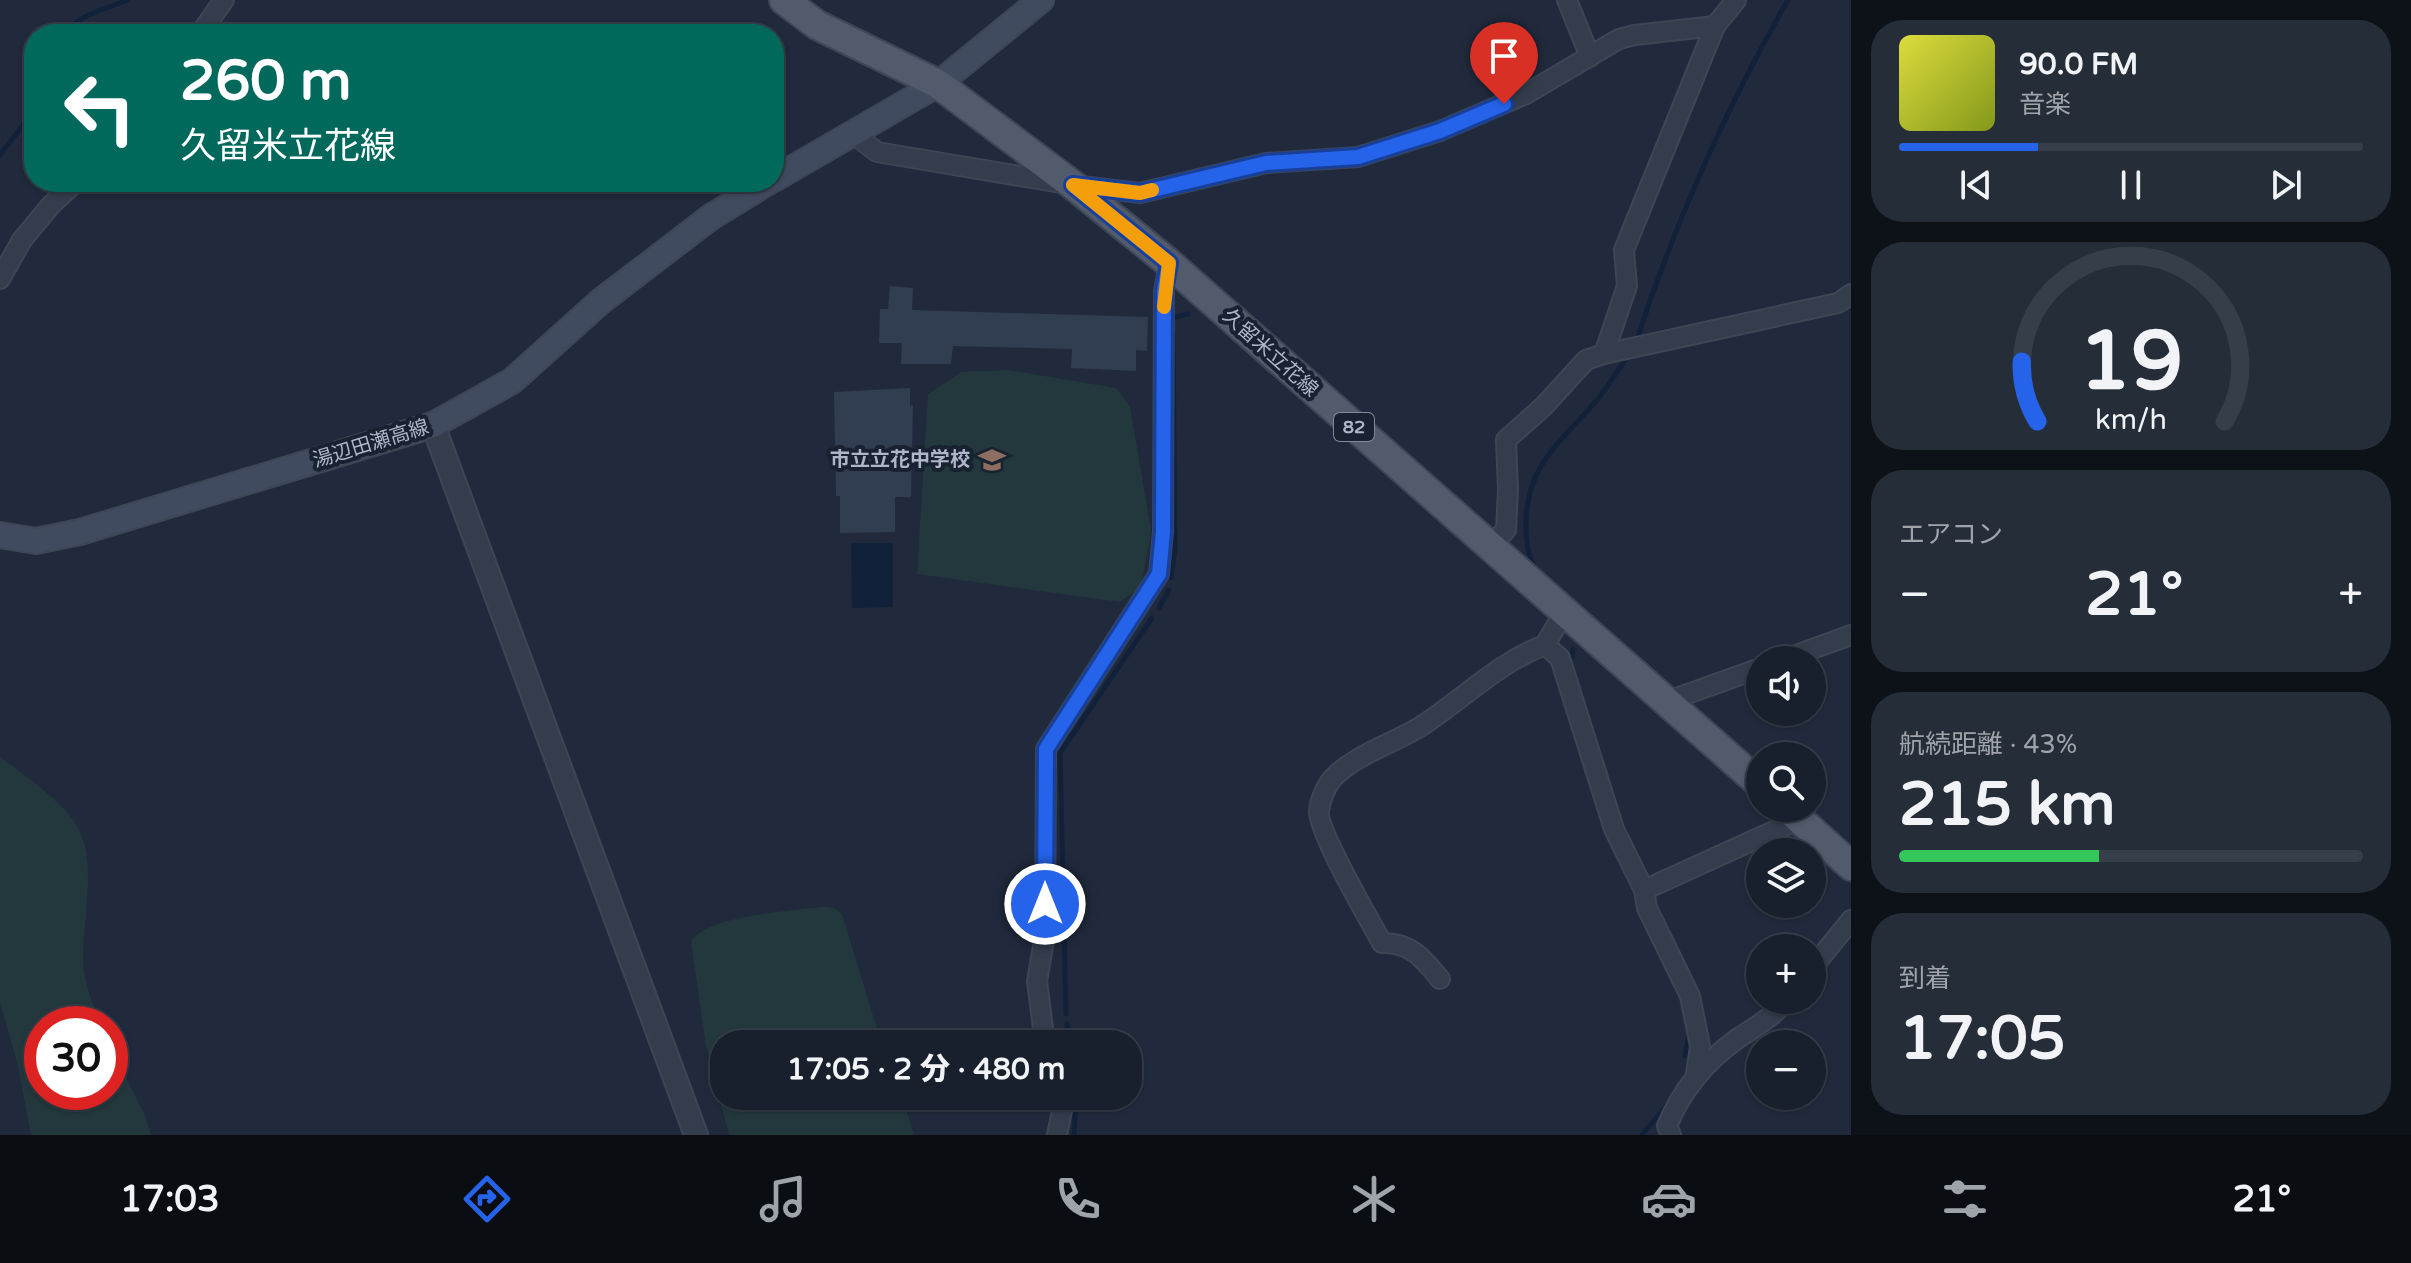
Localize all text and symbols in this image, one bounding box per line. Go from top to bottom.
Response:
pin [1470,22,1538,104]
icon: arrive [1482,34,1526,78]
text: 90.0 FM [2019,46,2138,83]
text: 260 m [180,48,351,115]
icon: left [48,56,152,160]
text: 音楽 [2019,89,2071,120]
text: 久留米立花線 [180,125,396,168]
icon: previous [1954,163,1998,207]
icon: pause [2109,163,2153,207]
icon: next [2264,163,2308,207]
street label: 久留米立花線 [1217,304,1323,402]
text: 19 [2079,311,2183,411]
text: km/h [2095,403,2167,437]
road number: 82 [1334,413,1374,441]
street label: 湯辺田瀬高線 [310,415,432,473]
school or university icon: 市立立花中学校 [977,445,1007,475]
place label: 市立立花中学校 [830,448,970,472]
text: エアコン [1899,519,2003,550]
text: 21° [2085,559,2183,631]
text: − [1899,569,1930,622]
text: + [2338,569,2363,622]
map controls [1746,646,1826,1110]
button: sound [1746,646,1826,726]
text: 航続距離 · 43% [1899,729,2077,760]
button: search [1746,742,1826,822]
text: 215 km [1899,769,2115,841]
button: layers [1746,838,1826,918]
position arrow [1003,862,1087,946]
button: + [1746,934,1826,1014]
text: 到着 [1899,963,1951,994]
text: 17:05 [1899,1003,2065,1075]
speed limit sign: 30 [24,1006,128,1110]
button: − [1746,1030,1826,1110]
text: 17:05 · 2 分 · 480 m [787,1051,1065,1088]
icon: directions [459,1171,515,1227]
icon: music [755,1171,811,1227]
icon: phone [1050,1171,1106,1227]
icon: climate [1346,1171,1402,1227]
icon: car [1641,1171,1697,1227]
icon: filters [1937,1171,1993,1227]
text: 17:03 [120,1178,220,1221]
text: 21° [2232,1178,2291,1221]

